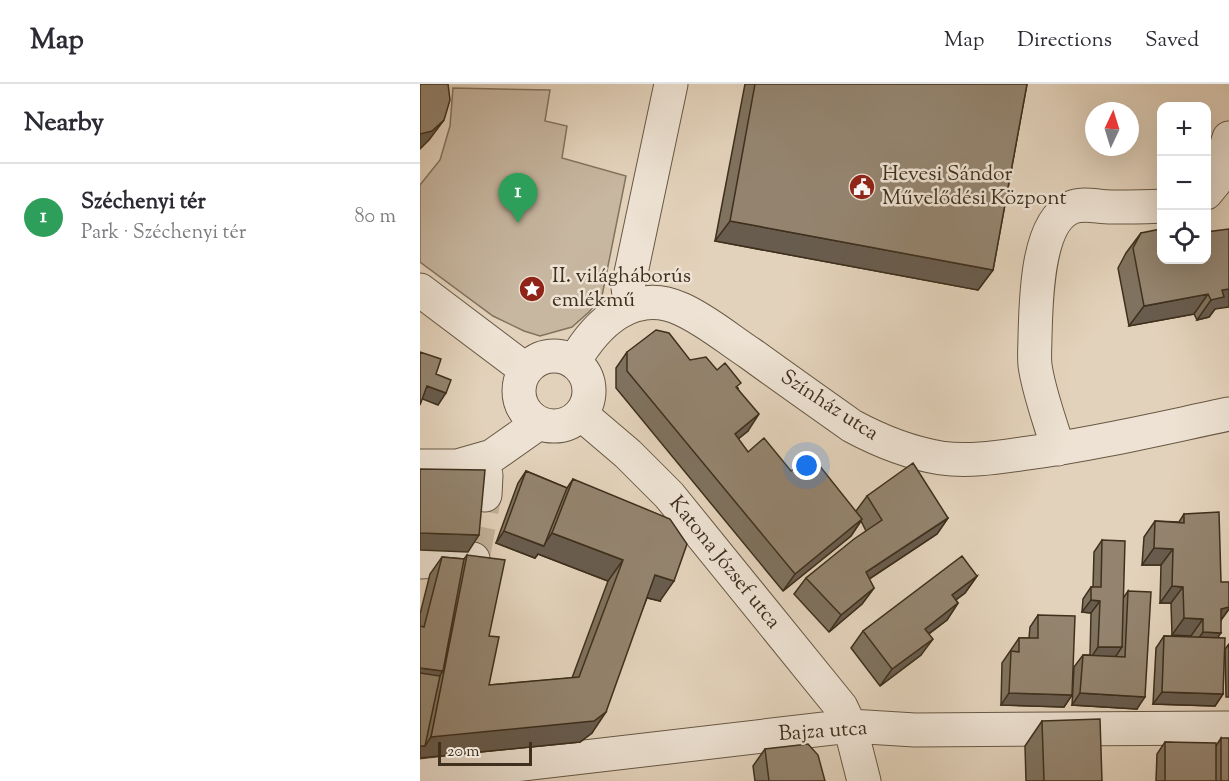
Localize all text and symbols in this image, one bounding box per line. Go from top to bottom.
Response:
text: Map [30,21,84,61]
text: Map [944,26,984,56]
text: Directions [1017,26,1112,56]
text: Saved [1145,26,1199,56]
north arrow [1085,102,1139,156]
map controls [1157,102,1211,264]
button: + [1157,102,1211,156]
text: Nearby [24,105,104,142]
button: − [1157,156,1211,210]
place label: Hevesi Sándor Művelődési Központ [882,160,1067,214]
public building icon: Hevesi Sándor Művelődési Központ [847,172,877,202]
pin: 1 [498,174,538,223]
text: Széchenyi tér [81,187,206,219]
text: 1 [40,203,47,232]
text: 80 m [355,203,396,232]
button: locate [1157,210,1211,264]
text: Park · Széchenyi tér [81,219,246,248]
place label: II. világháborús emlékmű [552,262,691,316]
place icon: II. világháborús emlékmű [517,274,547,304]
street label: Színház utca [774,363,884,449]
your location [792,451,821,480]
street label: Katona József utca [661,490,787,636]
street label: Bajza utca [778,714,869,750]
scale bar [438,739,532,766]
text: 20 m [447,741,480,764]

